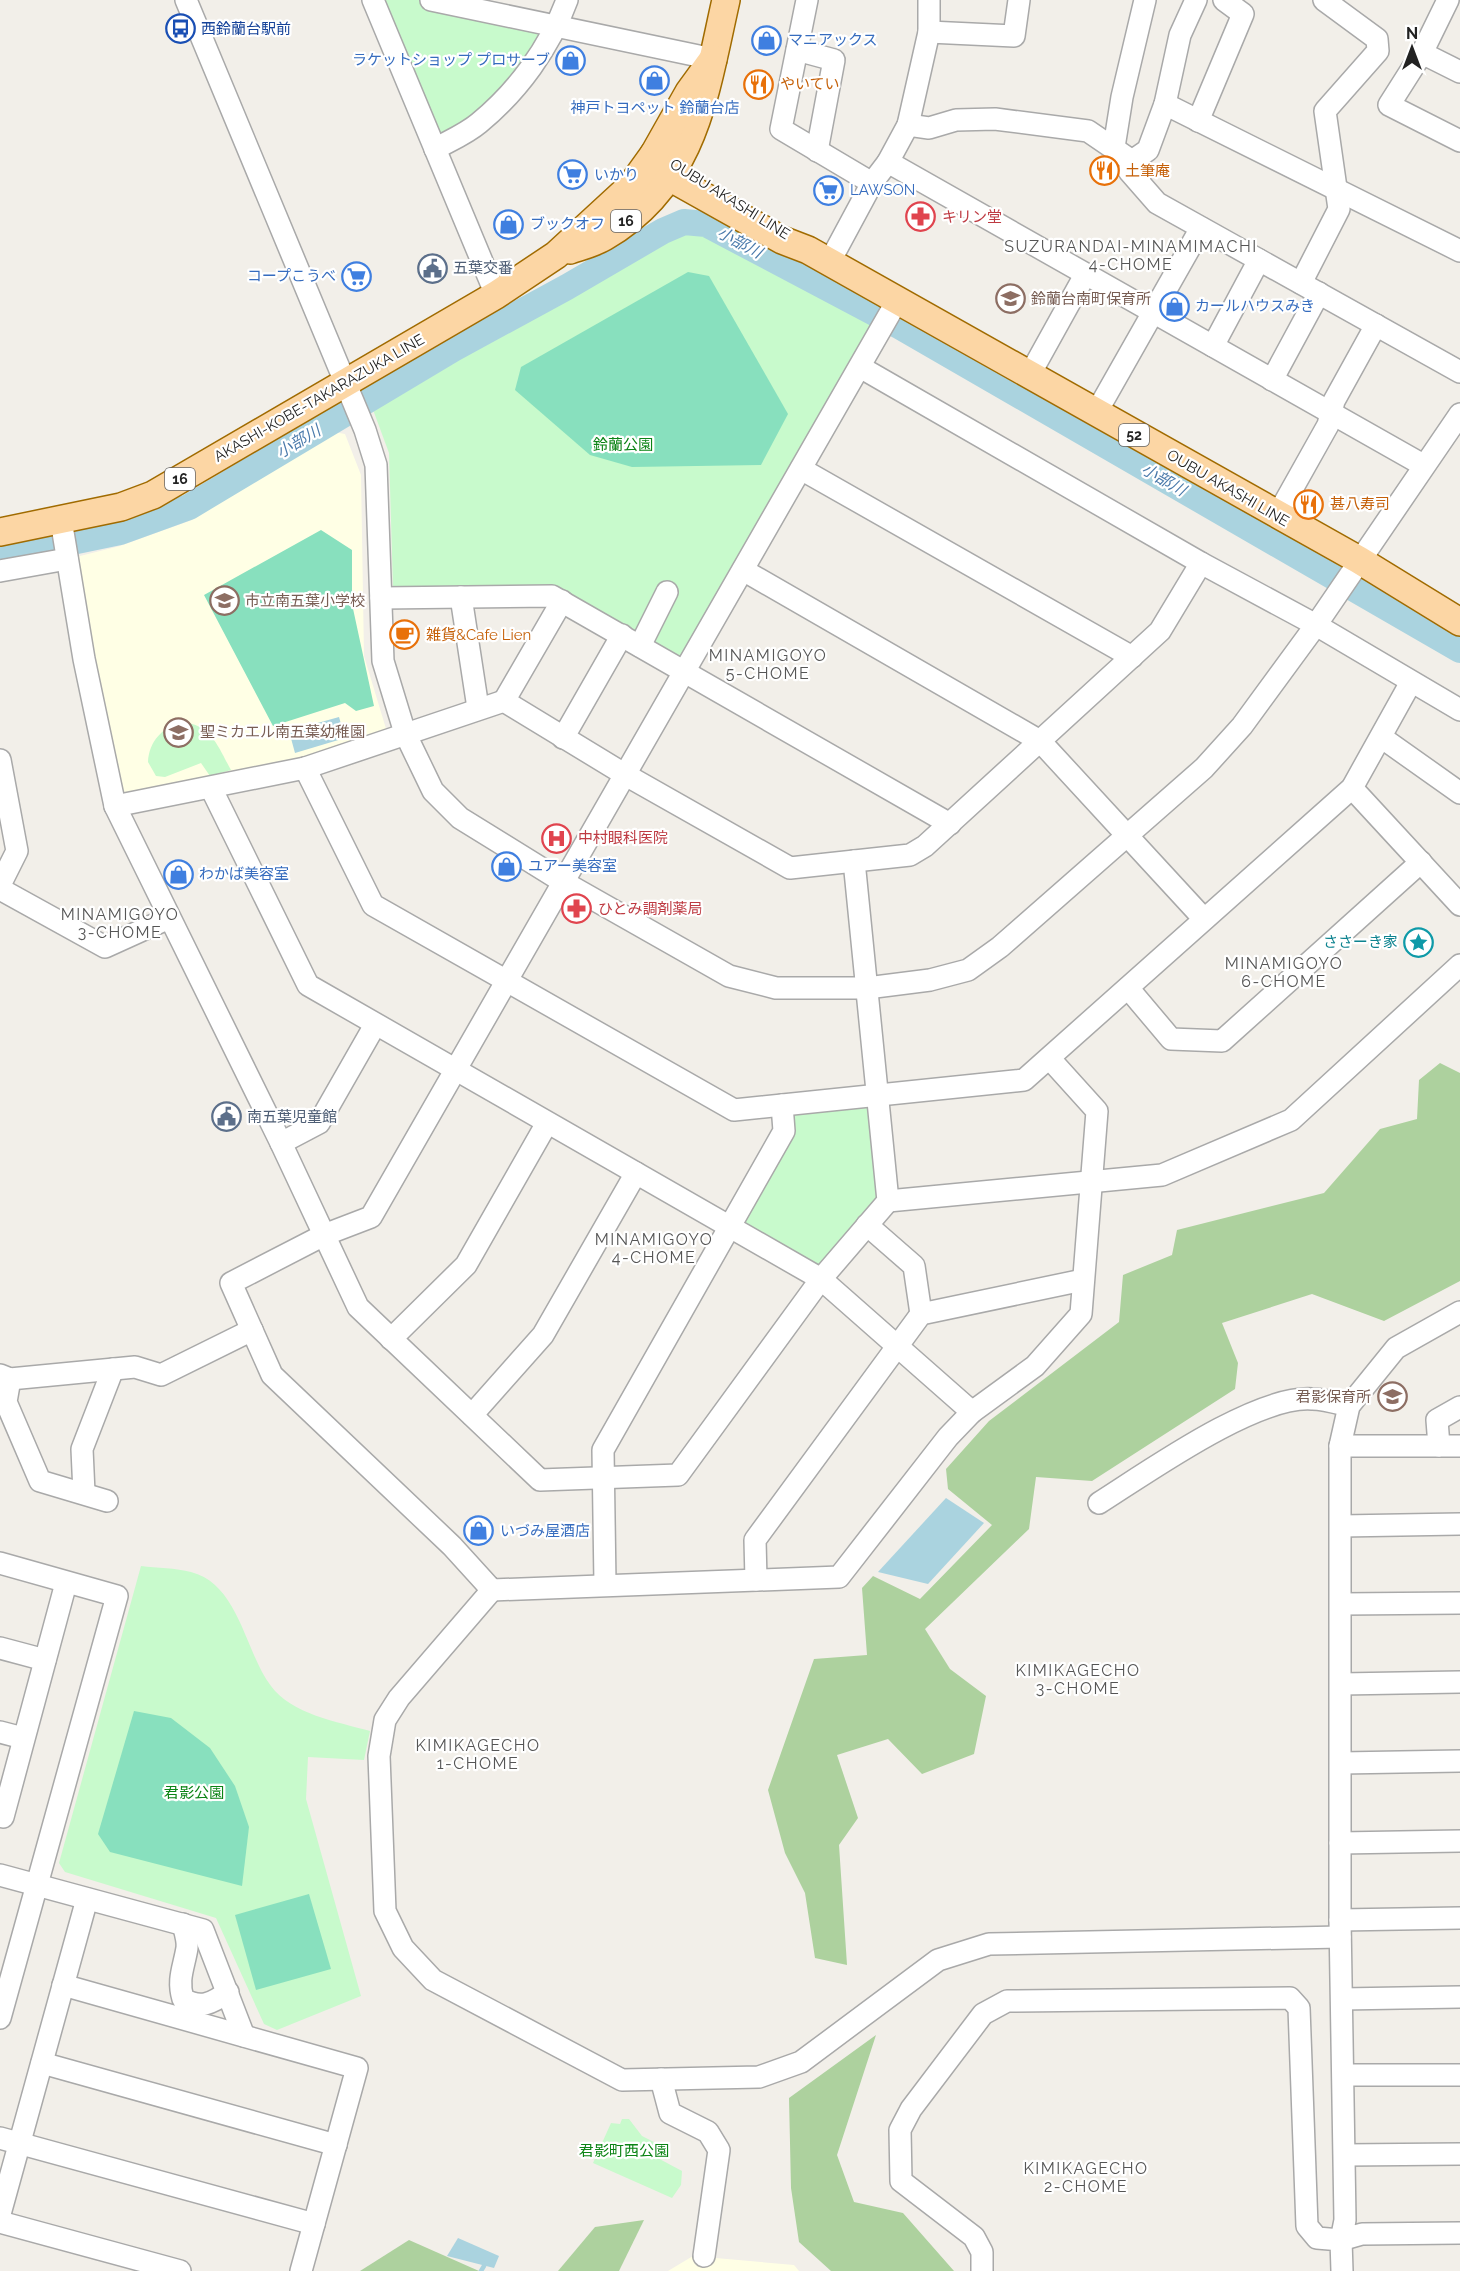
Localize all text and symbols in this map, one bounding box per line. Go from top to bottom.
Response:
bus stop icon: 西鈴蘭台駅前 [164,13,196,45]
north arrow [1382,18,1442,78]
place label: 西鈴蘭台駅前 [201,20,291,38]
shop icon: マニアックス [751,24,783,56]
text: N [1406,24,1418,43]
place label: マニアックス [788,31,878,49]
shop icon: ラケットショップ プロサーブ [555,44,587,76]
place label: ラケットショップ プロサーブ [352,51,550,69]
shop icon: 神戸トヨペット 鈴蘭台店 [639,65,671,97]
restaurant icon: やいてい [743,68,775,100]
place label: やいてい [780,75,840,93]
place label: 神戸トヨペット 鈴蘭台店 [571,99,739,117]
street label: OUBU AKASHI LINE [667,155,793,243]
restaurant icon: 土筆庵 [1088,155,1120,187]
supermarket icon: いかり [557,159,589,191]
place label: 土筆庵 [1125,162,1170,180]
place label: いかり [594,166,639,184]
supermarket icon: LAWSON [813,174,845,206]
place label: LAWSON [850,181,915,199]
pharmacy icon: キリン堂 [905,201,937,233]
shop icon: ブックオフ [493,208,525,240]
place label: キリン堂 [942,208,1002,226]
road number: 16 [611,210,641,232]
place label: ブックオフ [530,215,605,233]
water label: 小部川 [714,223,767,263]
district label: SUZURANDAI-MINAMIMACHI 4-CHOME [1004,237,1258,274]
public building icon: 五葉交番 [416,252,448,284]
place label: 五葉交番 [453,259,513,277]
supermarket icon: コープこうべ [341,260,373,292]
place label: コープこうべ [247,267,336,285]
school or university icon: 鈴蘭台南町保育所 [994,283,1026,315]
place label: 鈴蘭台南町保育所 [1031,290,1151,308]
shop icon: カールハウスみき [1158,290,1190,322]
place label: カールハウスみき [1195,297,1315,315]
street label: AKASHI-KOBE-TAKARAZUKA LINE [211,330,427,466]
water label: 小部川 [273,420,325,462]
road number: 52 [1119,424,1149,446]
park label: 鈴蘭公園 [593,436,653,454]
street label: OUBU AKASHI LINE [1164,446,1292,530]
water label: 小部川 [1138,459,1191,501]
road number: 16 [165,468,195,490]
restaurant icon: 甚八寿司 [1293,488,1325,520]
place label: 甚八寿司 [1330,495,1390,513]
school or university icon: 市立南五葉小学校 [208,585,240,617]
place label: 市立南五葉小学校 [245,592,365,610]
cafe icon: 雑貨&Cafe Lien [389,619,421,651]
place label: 雑貨&Cafe Lien [426,626,531,644]
district label: MINAMIGOYO 5-CHOME [709,646,827,683]
school or university icon: 聖ミカエル南五葉幼稚園 [163,716,195,748]
place label: 聖ミカエル南五葉幼稚園 [200,723,365,741]
hospital icon: 中村眼科医院 [541,822,573,854]
place label: 中村眼科医院 [578,829,668,847]
shop icon: ユアー美容室 [491,850,523,882]
place label: ユアー美容室 [528,857,617,875]
shop icon: わかば美容室 [162,858,194,890]
place label: わかば美容室 [199,865,289,883]
pharmacy icon: ひとみ調剤薬局 [561,893,593,925]
place label: ひとみ調剤薬局 [598,900,703,918]
district label: MINAMIGOYO 3-CHOME [61,905,179,942]
place icon: ささーき家 [1403,926,1435,958]
place label: ささーき家 [1323,933,1398,951]
district label: MINAMIGOYO 6-CHOME [1225,954,1343,991]
public building icon: 南五葉児童館 [210,1101,242,1133]
place label: 南五葉児童館 [247,1108,337,1126]
district label: MINAMIGOYO 4-CHOME [595,1230,713,1267]
school or university icon: 君影保育所 [1376,1381,1408,1413]
place label: 君影保育所 [1296,1388,1371,1406]
shop icon: いづみ屋酒店 [463,1515,495,1547]
place label: いづみ屋酒店 [500,1522,590,1540]
district label: KIMIKAGECHO 3-CHOME [1015,1661,1141,1698]
district label: KIMIKAGECHO 1-CHOME [415,1736,541,1773]
park label: 君影公園 [164,1784,224,1802]
park label: 君影町西公園 [579,2142,669,2160]
district label: KIMIKAGECHO 2-CHOME [1023,2159,1149,2196]

